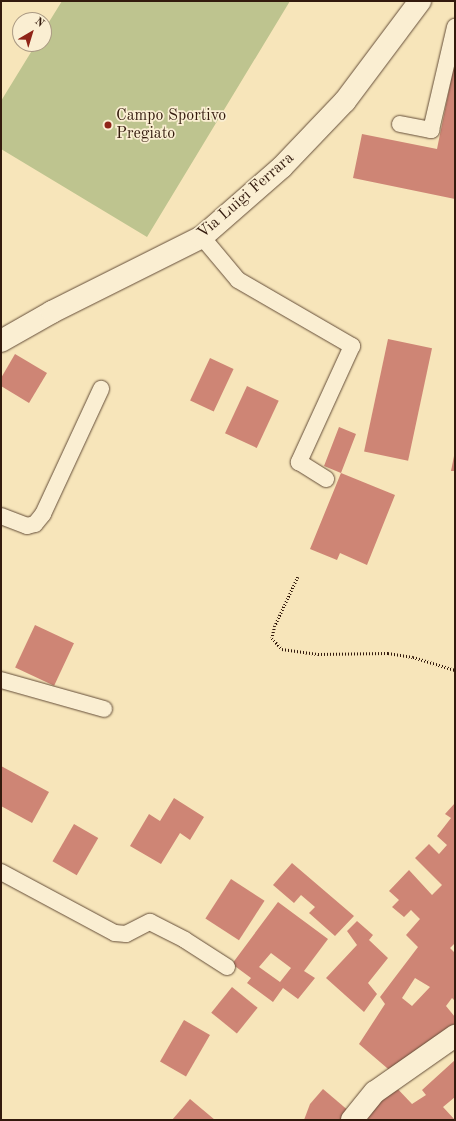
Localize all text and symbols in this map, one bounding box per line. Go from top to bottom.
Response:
north arrow [12,12,52,52]
text: N [32,16,46,30]
place label: Campo Sportivo Pregiato [116,106,226,144]
marker: Campo Sportivo Pregiato [103,120,113,130]
street label: Via Luigi Ferrara [194,149,298,243]

